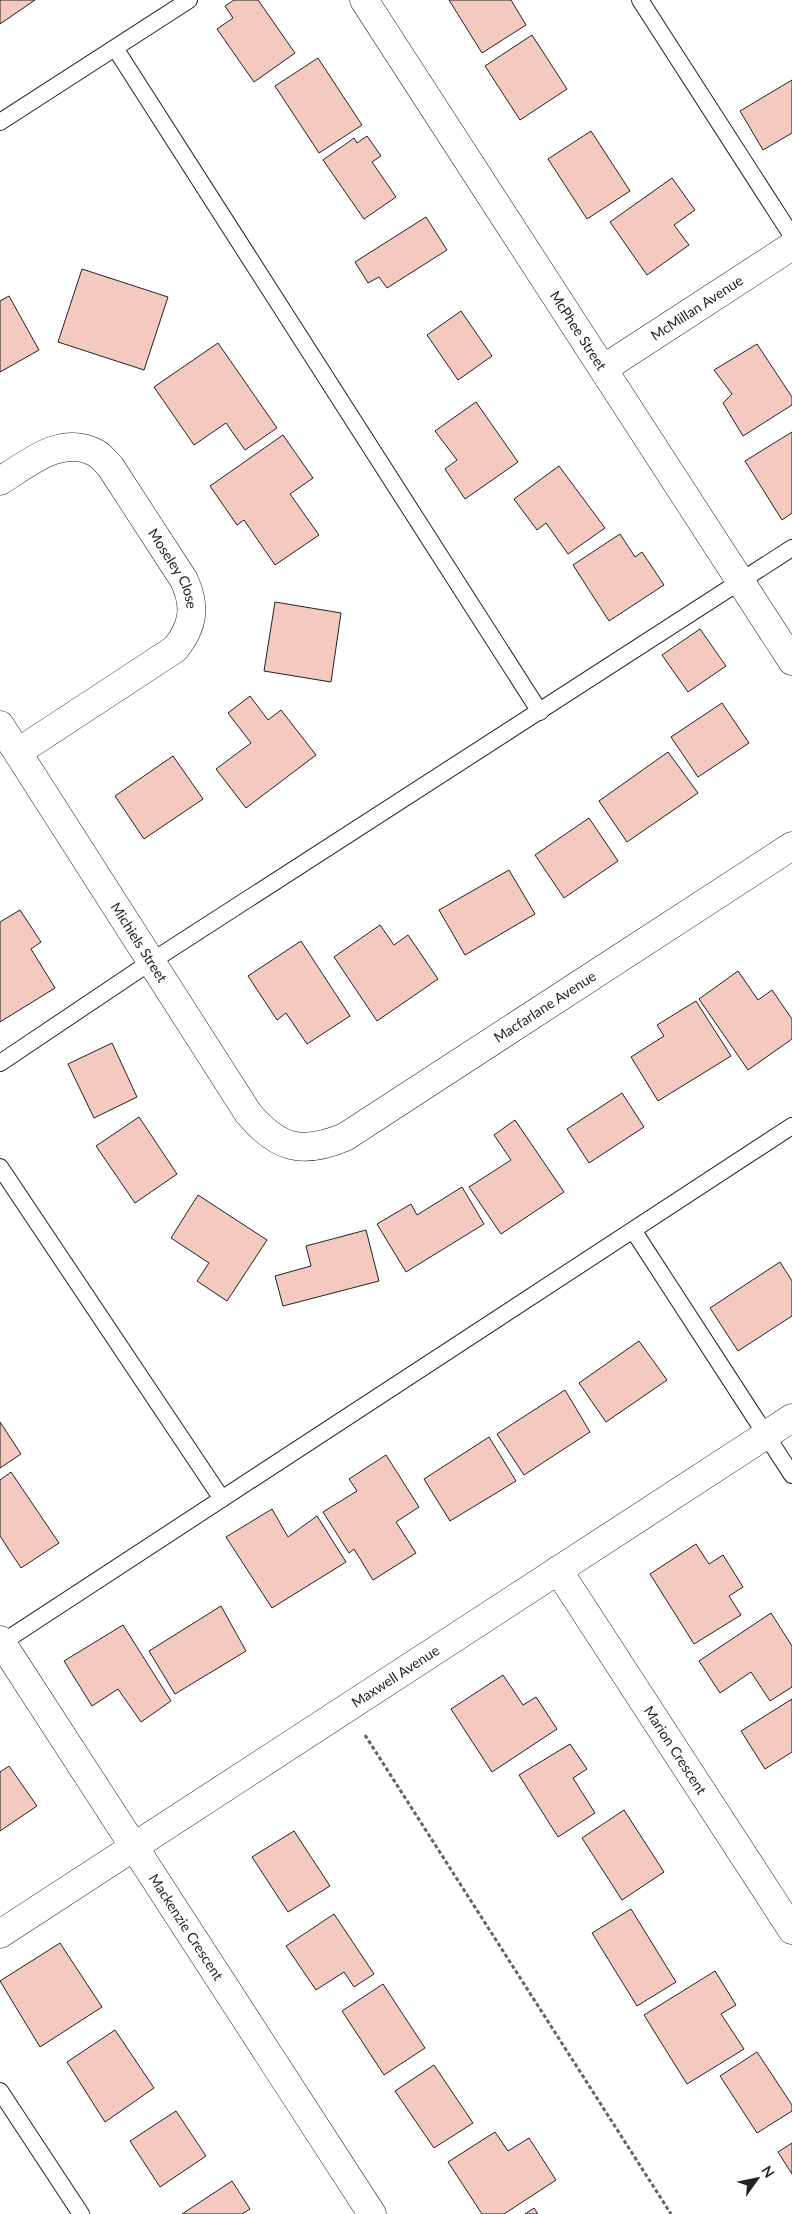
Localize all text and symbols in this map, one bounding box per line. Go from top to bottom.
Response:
street label: McMillan Avenue [647,271,746,344]
street label: McPhee Street [547,288,610,373]
street label: Moseley Close [145,525,201,609]
street label: Michiels Street [108,899,171,985]
street label: Macfarlane Avenue [490,967,599,1046]
street label: Maxwell Avenue [348,1641,442,1711]
street label: Marion Crescent [641,1703,710,1797]
street label: Mackenzie Crescent [146,1870,227,1983]
north arrow [732,2154,782,2204]
text: N [758,2162,778,2181]

